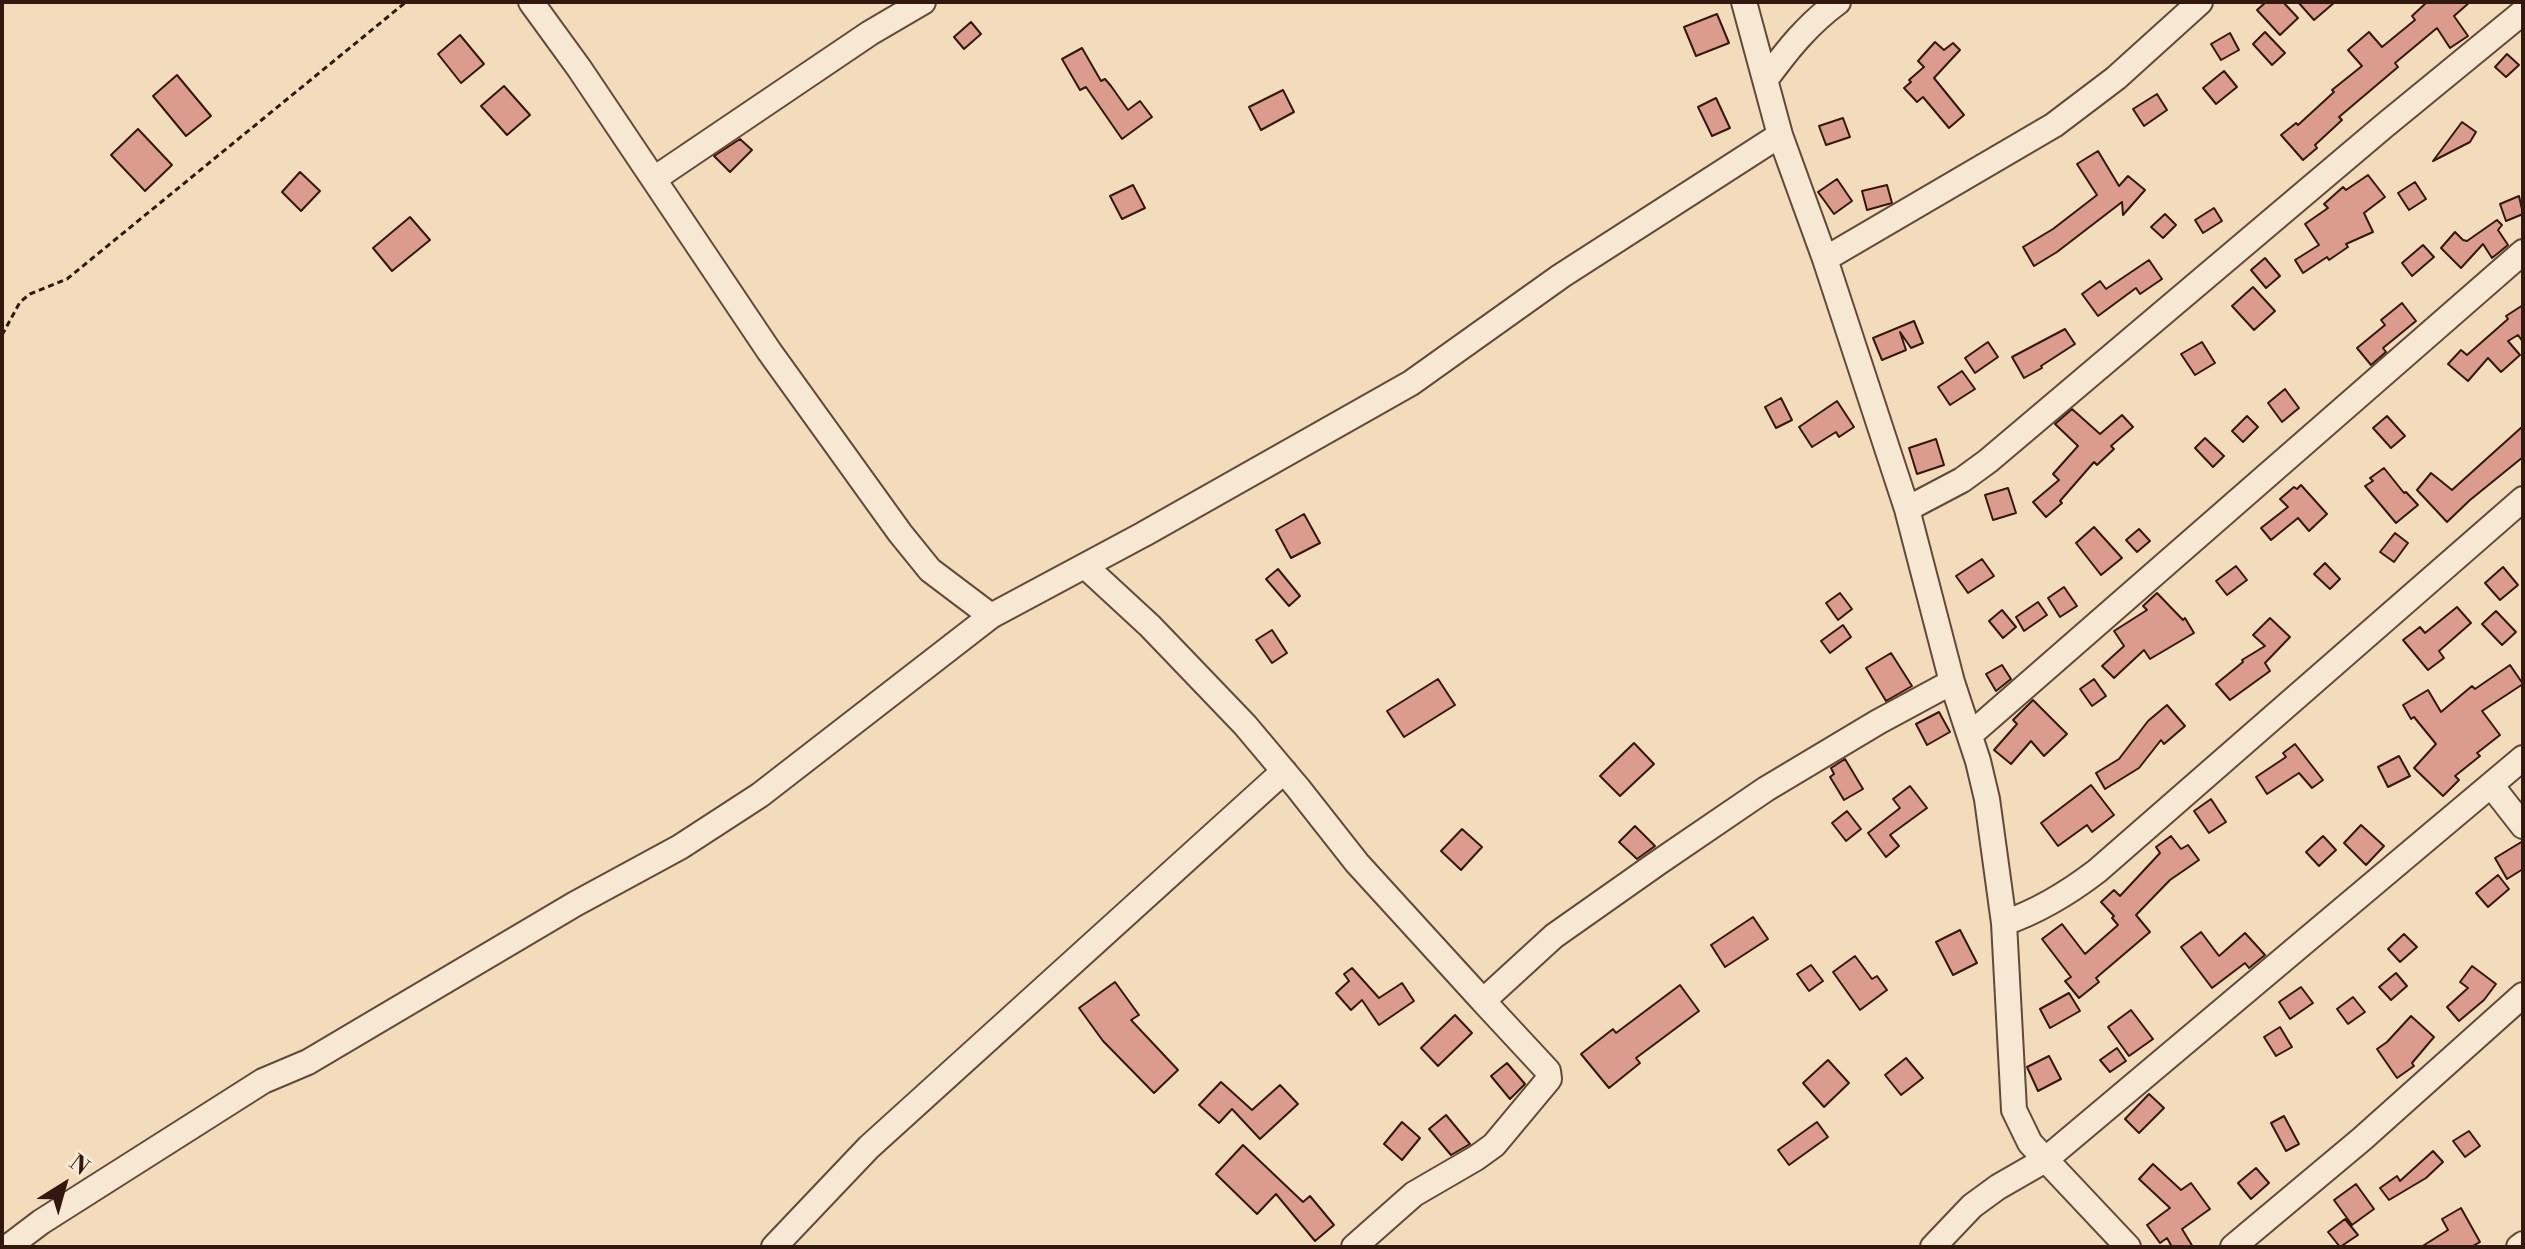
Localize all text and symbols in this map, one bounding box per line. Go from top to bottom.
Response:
north arrow [24,1145,104,1225]
text: N [64,1149,94,1181]

